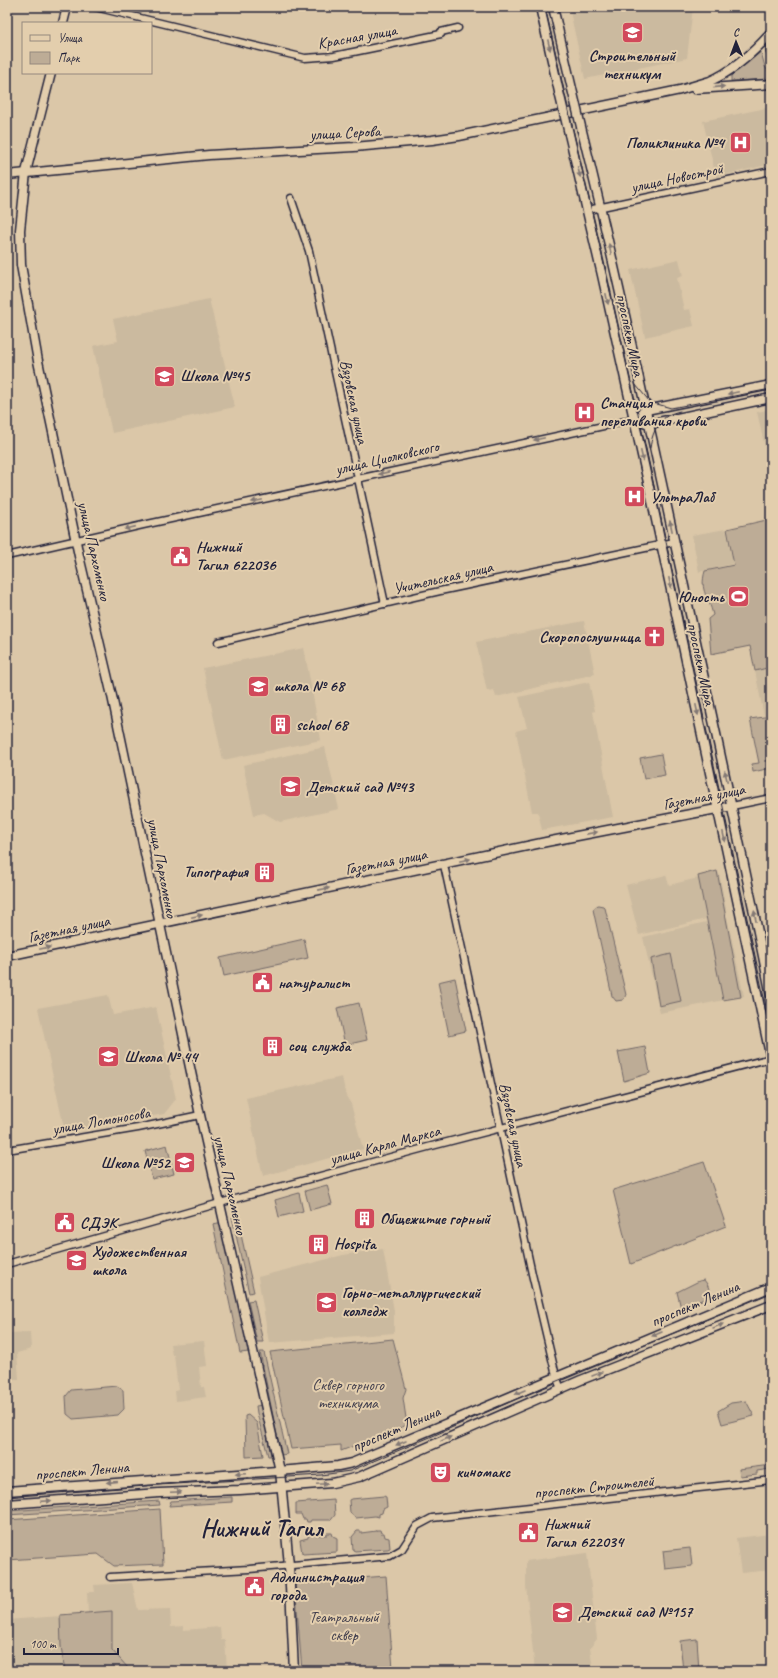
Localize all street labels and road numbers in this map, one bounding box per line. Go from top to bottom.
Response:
street label: Красная улица [316,20,400,54]
street label: улица Серова [308,121,382,145]
street label: улица Новострой [628,158,726,198]
street label: проспект Мира [611,292,649,379]
street label: Вязовская улица [335,358,373,447]
street label: улица Циолковского [333,436,443,480]
street label: улица Пархоменко [73,499,115,604]
street label: Учительская улица [391,557,496,599]
street label: проспект Мира [682,621,720,708]
street label: Газетная улица [661,779,748,815]
street label: улица Пархоменко [142,815,182,921]
street label: Газетная улица [343,844,430,880]
street label: Газетная улица [26,910,113,947]
street label: Вязовская улица [494,1081,532,1170]
street label: улица Ломоносова [50,1102,153,1140]
street label: улица Карла Маркса [327,1120,443,1170]
street label: улица Пархоменко [209,1133,251,1238]
street label: проспект Ленина [648,1276,744,1332]
street label: проспект Ленина [349,1401,445,1457]
street label: проспект Ленина [34,1457,131,1485]
street label: проспект Строителей [533,1471,656,1503]

